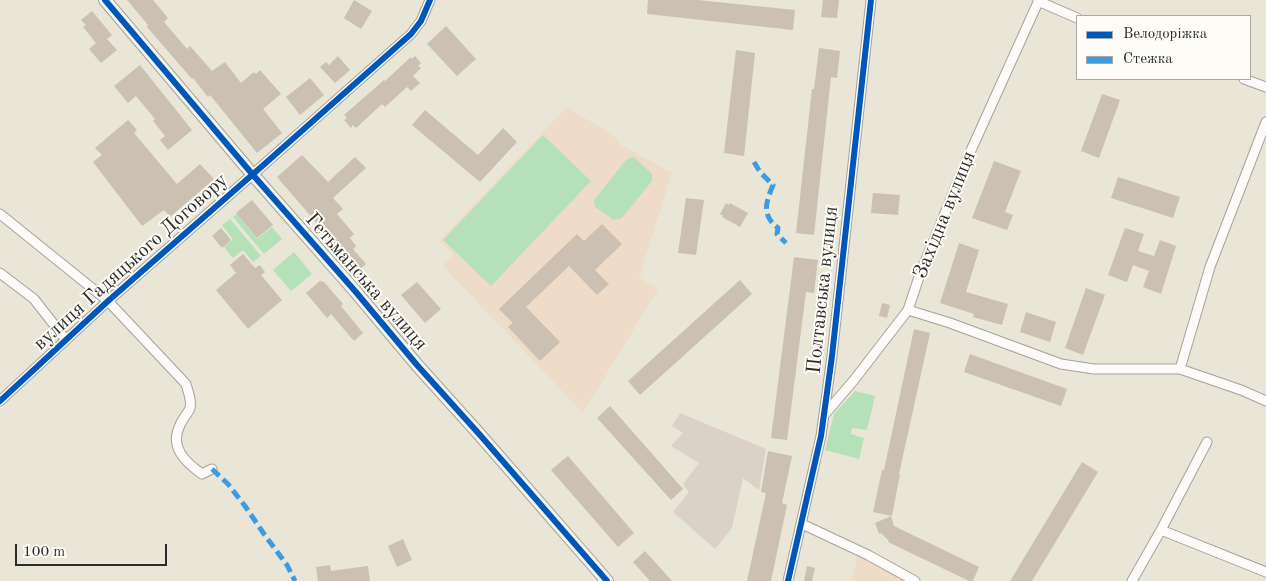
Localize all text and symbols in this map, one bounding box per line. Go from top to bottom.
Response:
legend [1076,15,1251,80]
text: Велодоріжка [1123,27,1207,42]
text: Стежка [1123,52,1173,67]
street label: Західна вулиця [908,148,982,282]
street label: вулиця Гадяцького Договору [29,168,233,356]
street label: Полтавська вулиця [802,205,844,375]
street label: Гетьманська вулиця [300,208,432,356]
scale bar [18,534,170,566]
text: 100 m [23,545,65,560]

